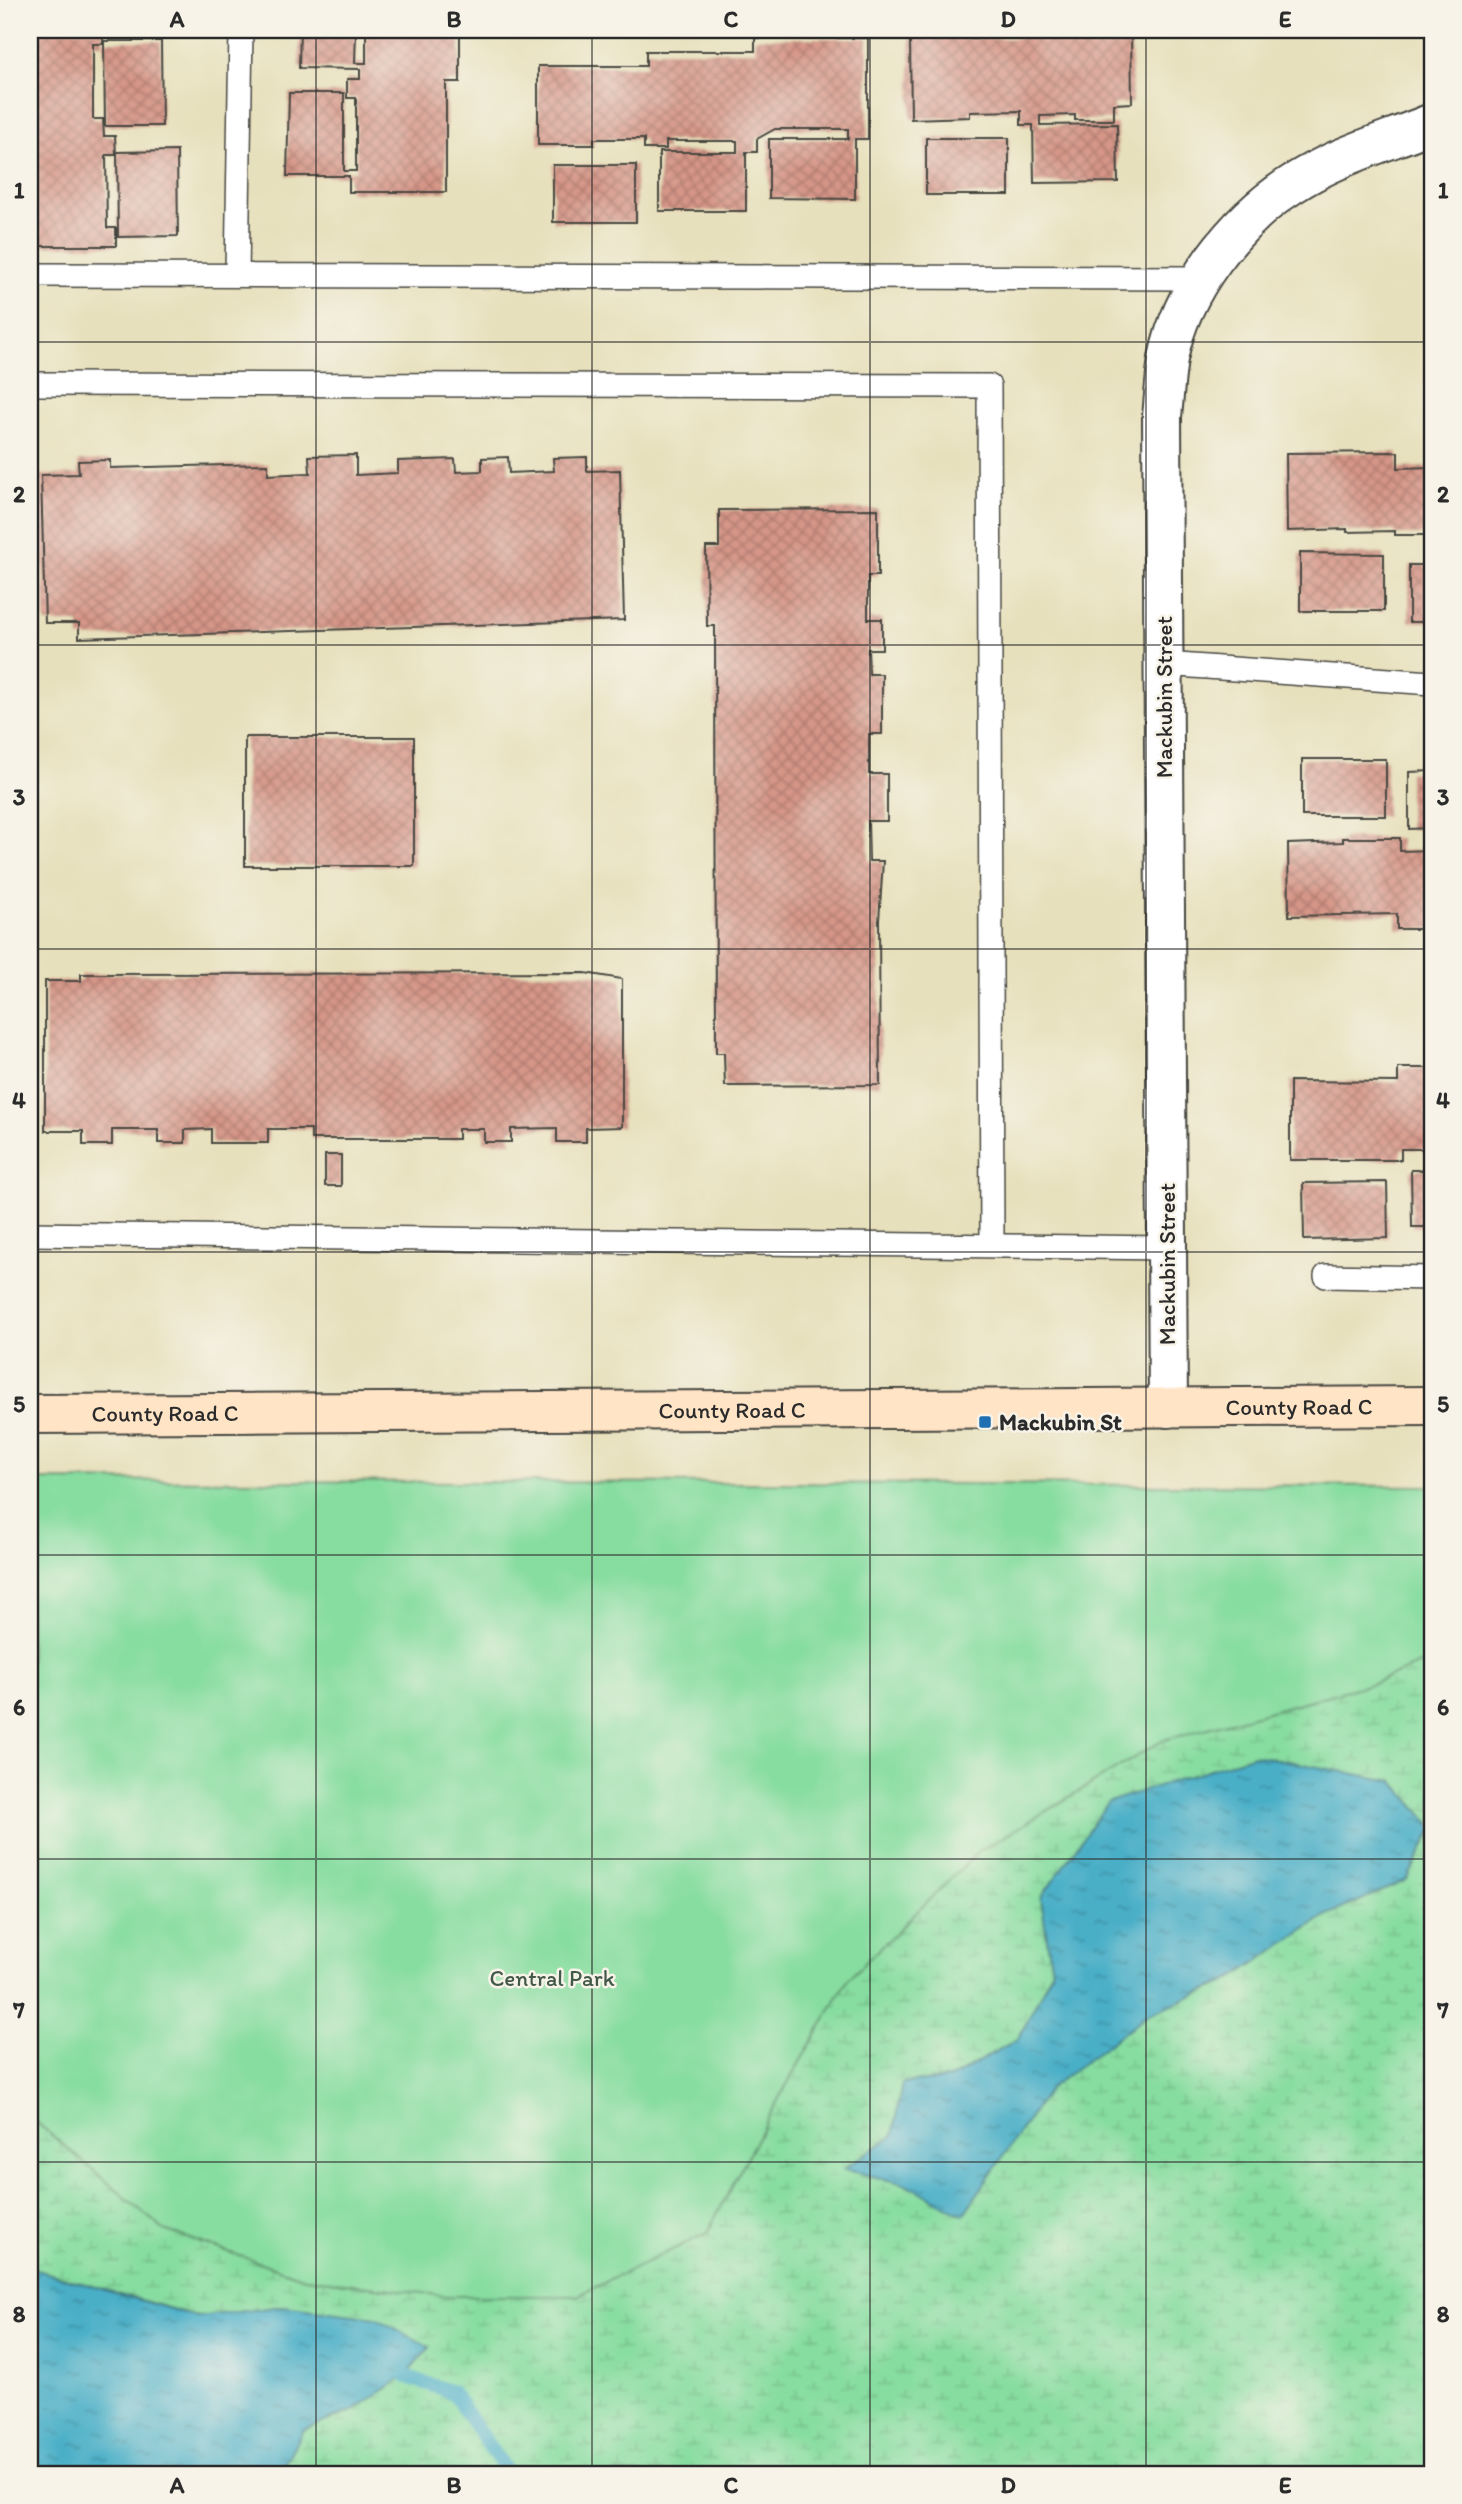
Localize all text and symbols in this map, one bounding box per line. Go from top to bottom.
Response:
text: A [169,5,185,33]
text: B [447,5,462,33]
text: C [724,5,739,33]
text: D [1000,5,1016,33]
text: E [1279,5,1292,33]
text: 1 [14,176,25,204]
text: 1 [1438,176,1449,204]
text: 2 [13,480,26,508]
text: 2 [1437,480,1450,508]
street label: Mackubin Street [1150,616,1178,778]
text: 3 [13,783,26,811]
text: 3 [1437,783,1450,811]
text: 4 [12,1086,26,1114]
text: 4 [1436,1086,1450,1114]
street label: Mackubin Street [1153,1183,1181,1345]
text: 5 [13,1390,25,1418]
text: 5 [1437,1390,1449,1418]
street label: County Road C [1225,1392,1373,1421]
street label: County Road C [658,1396,806,1424]
street label: County Road C [91,1399,239,1428]
place label: Mackubin St [999,1408,1122,1436]
marker: Mackubin St [977,1414,993,1430]
text: 6 [13,1693,25,1721]
text: 6 [1437,1693,1449,1721]
park label: Central Park [489,1964,615,1992]
text: 7 [12,1996,25,2024]
text: 7 [1436,1996,1449,2024]
text: 8 [13,2300,26,2328]
text: 8 [1437,2300,1450,2328]
text: A [169,2471,185,2499]
text: B [447,2471,462,2499]
text: C [724,2471,739,2499]
text: D [1000,2471,1016,2499]
text: E [1279,2471,1292,2499]

